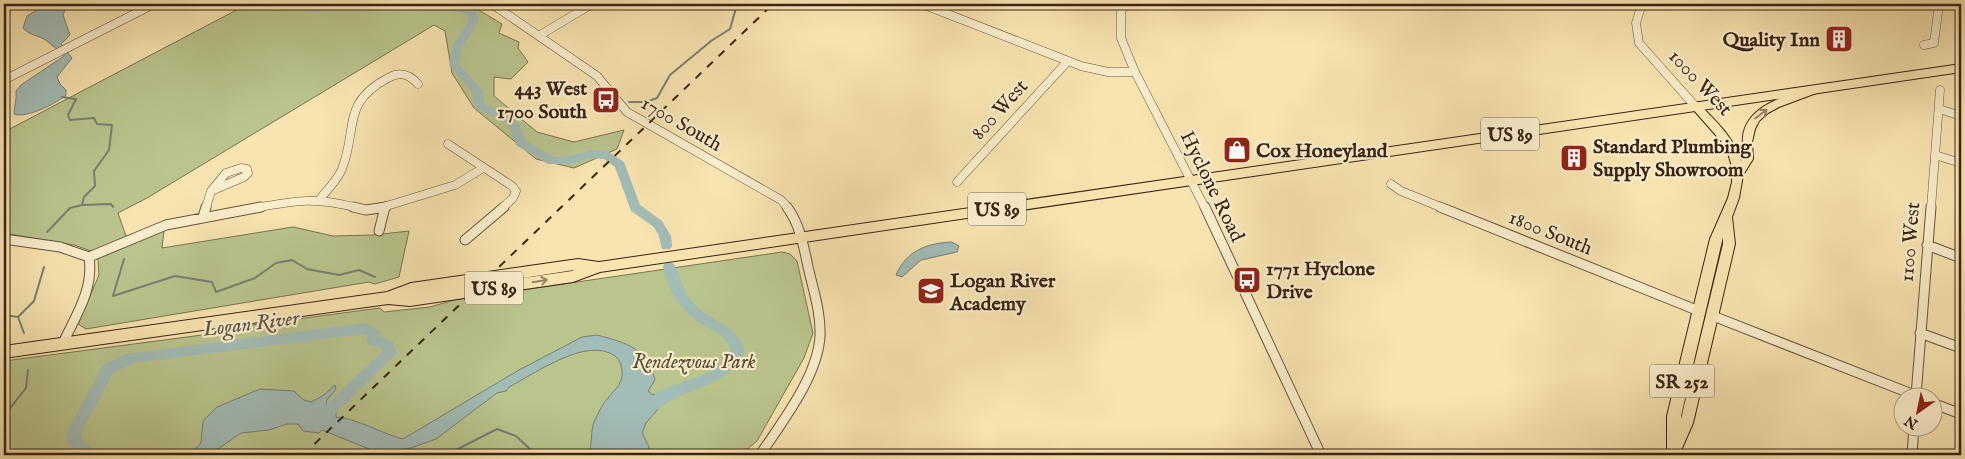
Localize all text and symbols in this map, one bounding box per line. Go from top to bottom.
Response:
building icon: Quality Inn [1824,24,1854,54]
place label: Quality Inn [1723,28,1820,53]
street label: 1000 West [1663,44,1737,122]
street label: 800 West [966,74,1034,145]
place label: 443 West 1700 South [497,77,587,125]
bus stop icon: 443 West 1700 South [591,85,621,115]
street label: 1700 South [636,91,727,158]
one-way arrow [1754,109,1767,120]
road number: US 89 [1481,118,1539,150]
street label: Hyclone Road [1174,127,1249,247]
shop icon: Cox Honeyland [1222,135,1252,165]
place label: Standard Plumbing Supply Showroom [1593,135,1752,183]
place label: Cox Honeyland [1256,139,1389,164]
building icon: Standard Plumbing Supply Showroom [1559,143,1589,173]
road number: US 89 [968,192,1026,225]
street label: 1100 West [1895,201,1926,283]
street label: 1800 South [1505,205,1596,262]
place label: 1771 Hyclone Drive [1266,257,1376,305]
bus stop icon: 1771 Hyclone Drive [1232,265,1262,295]
place label: Logan River Academy [949,269,1056,317]
road number: US 89 [465,272,523,304]
one-way arrow [532,276,548,286]
school or university icon: Logan River Academy [916,276,946,306]
water label: Logan River [201,305,302,344]
park label: Rendezvous Park [632,350,756,375]
road number: SR 252 [1650,364,1714,398]
north arrow [1892,386,1942,436]
text: N [1901,411,1922,433]

